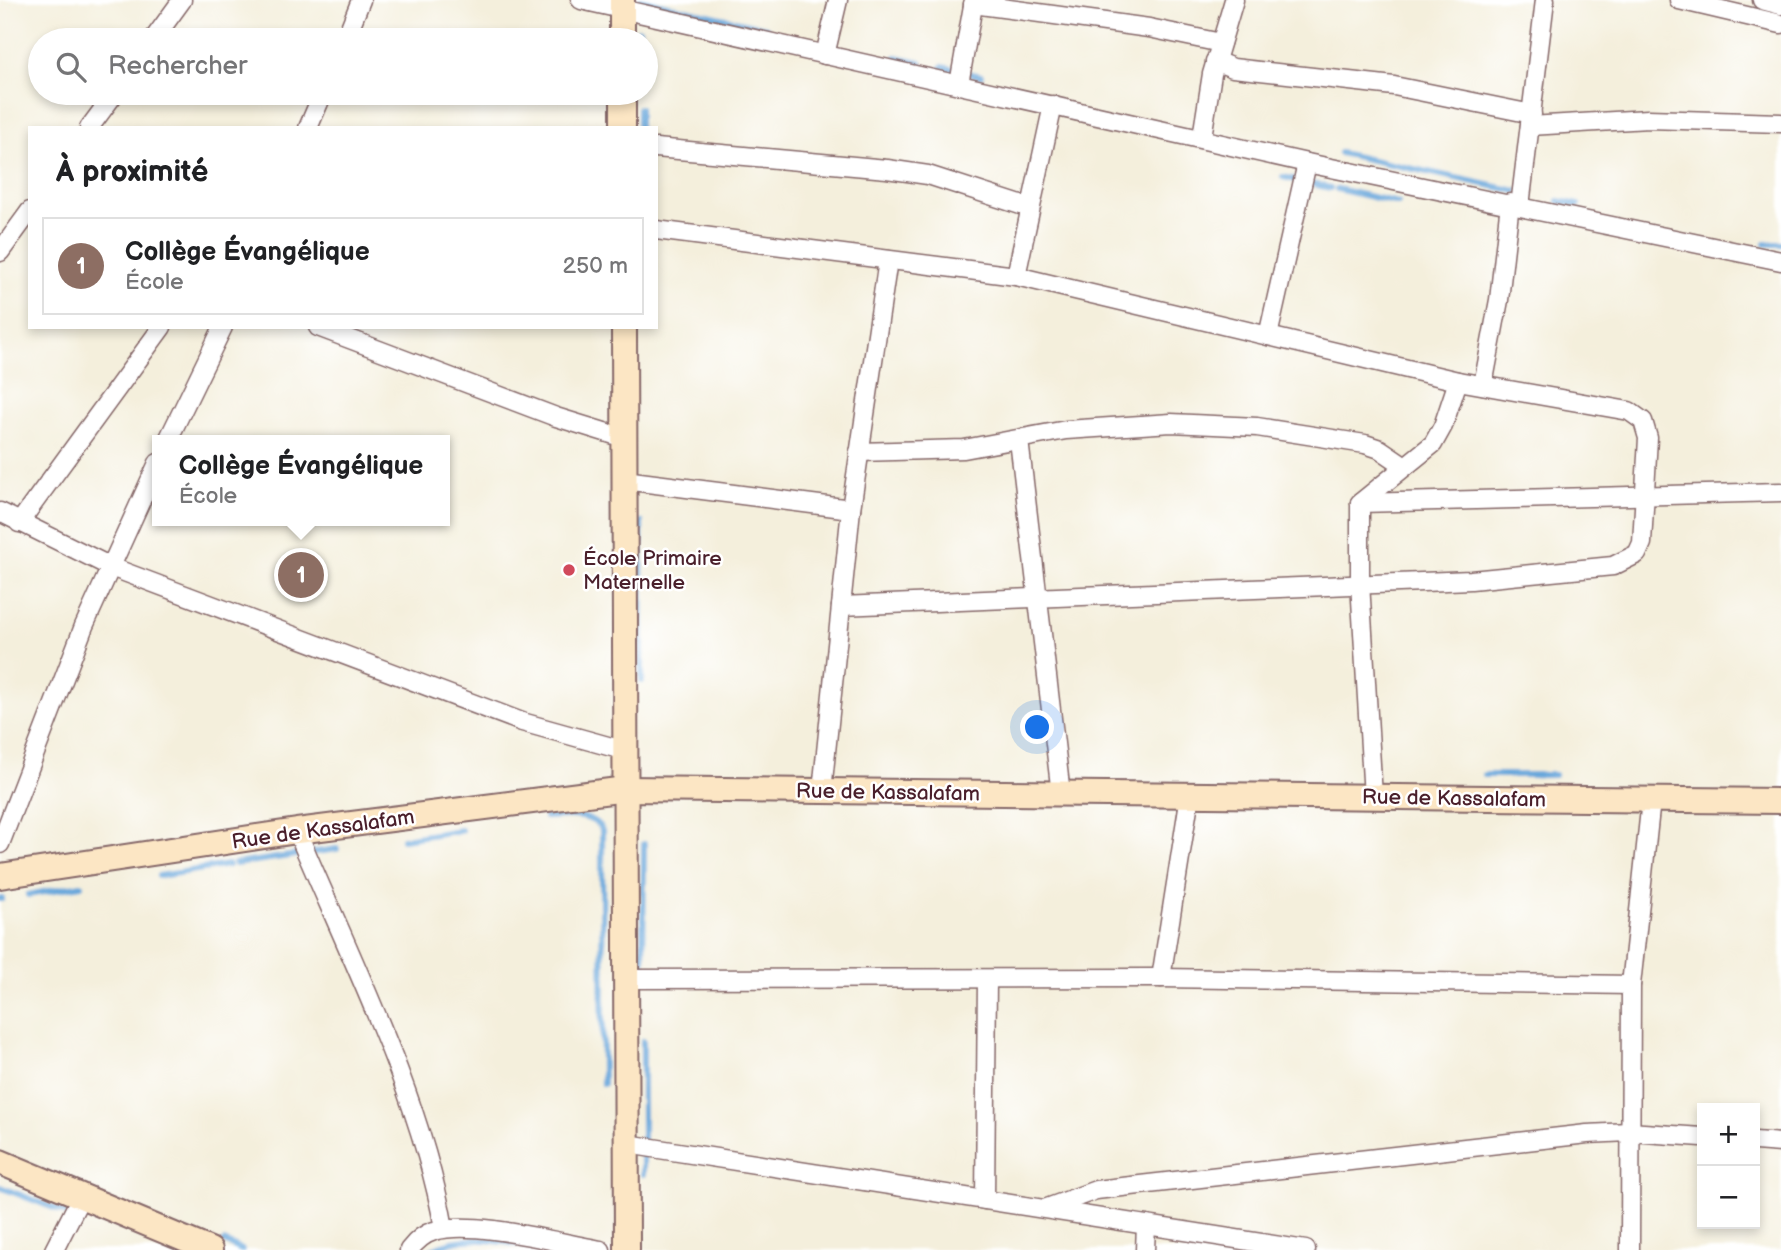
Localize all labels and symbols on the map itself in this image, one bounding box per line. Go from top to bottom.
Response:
place label: École Primaire Maternelle [583,546,722,595]
pin: 1 [278,549,324,601]
marker: École Primaire Maternelle [561,562,577,578]
your location [1020,710,1054,744]
street label: Rue de Kassalafam [796,778,980,807]
street label: Rue de Kassalafam [1362,784,1546,813]
street label: Rue de Kassalafam [230,804,416,855]

